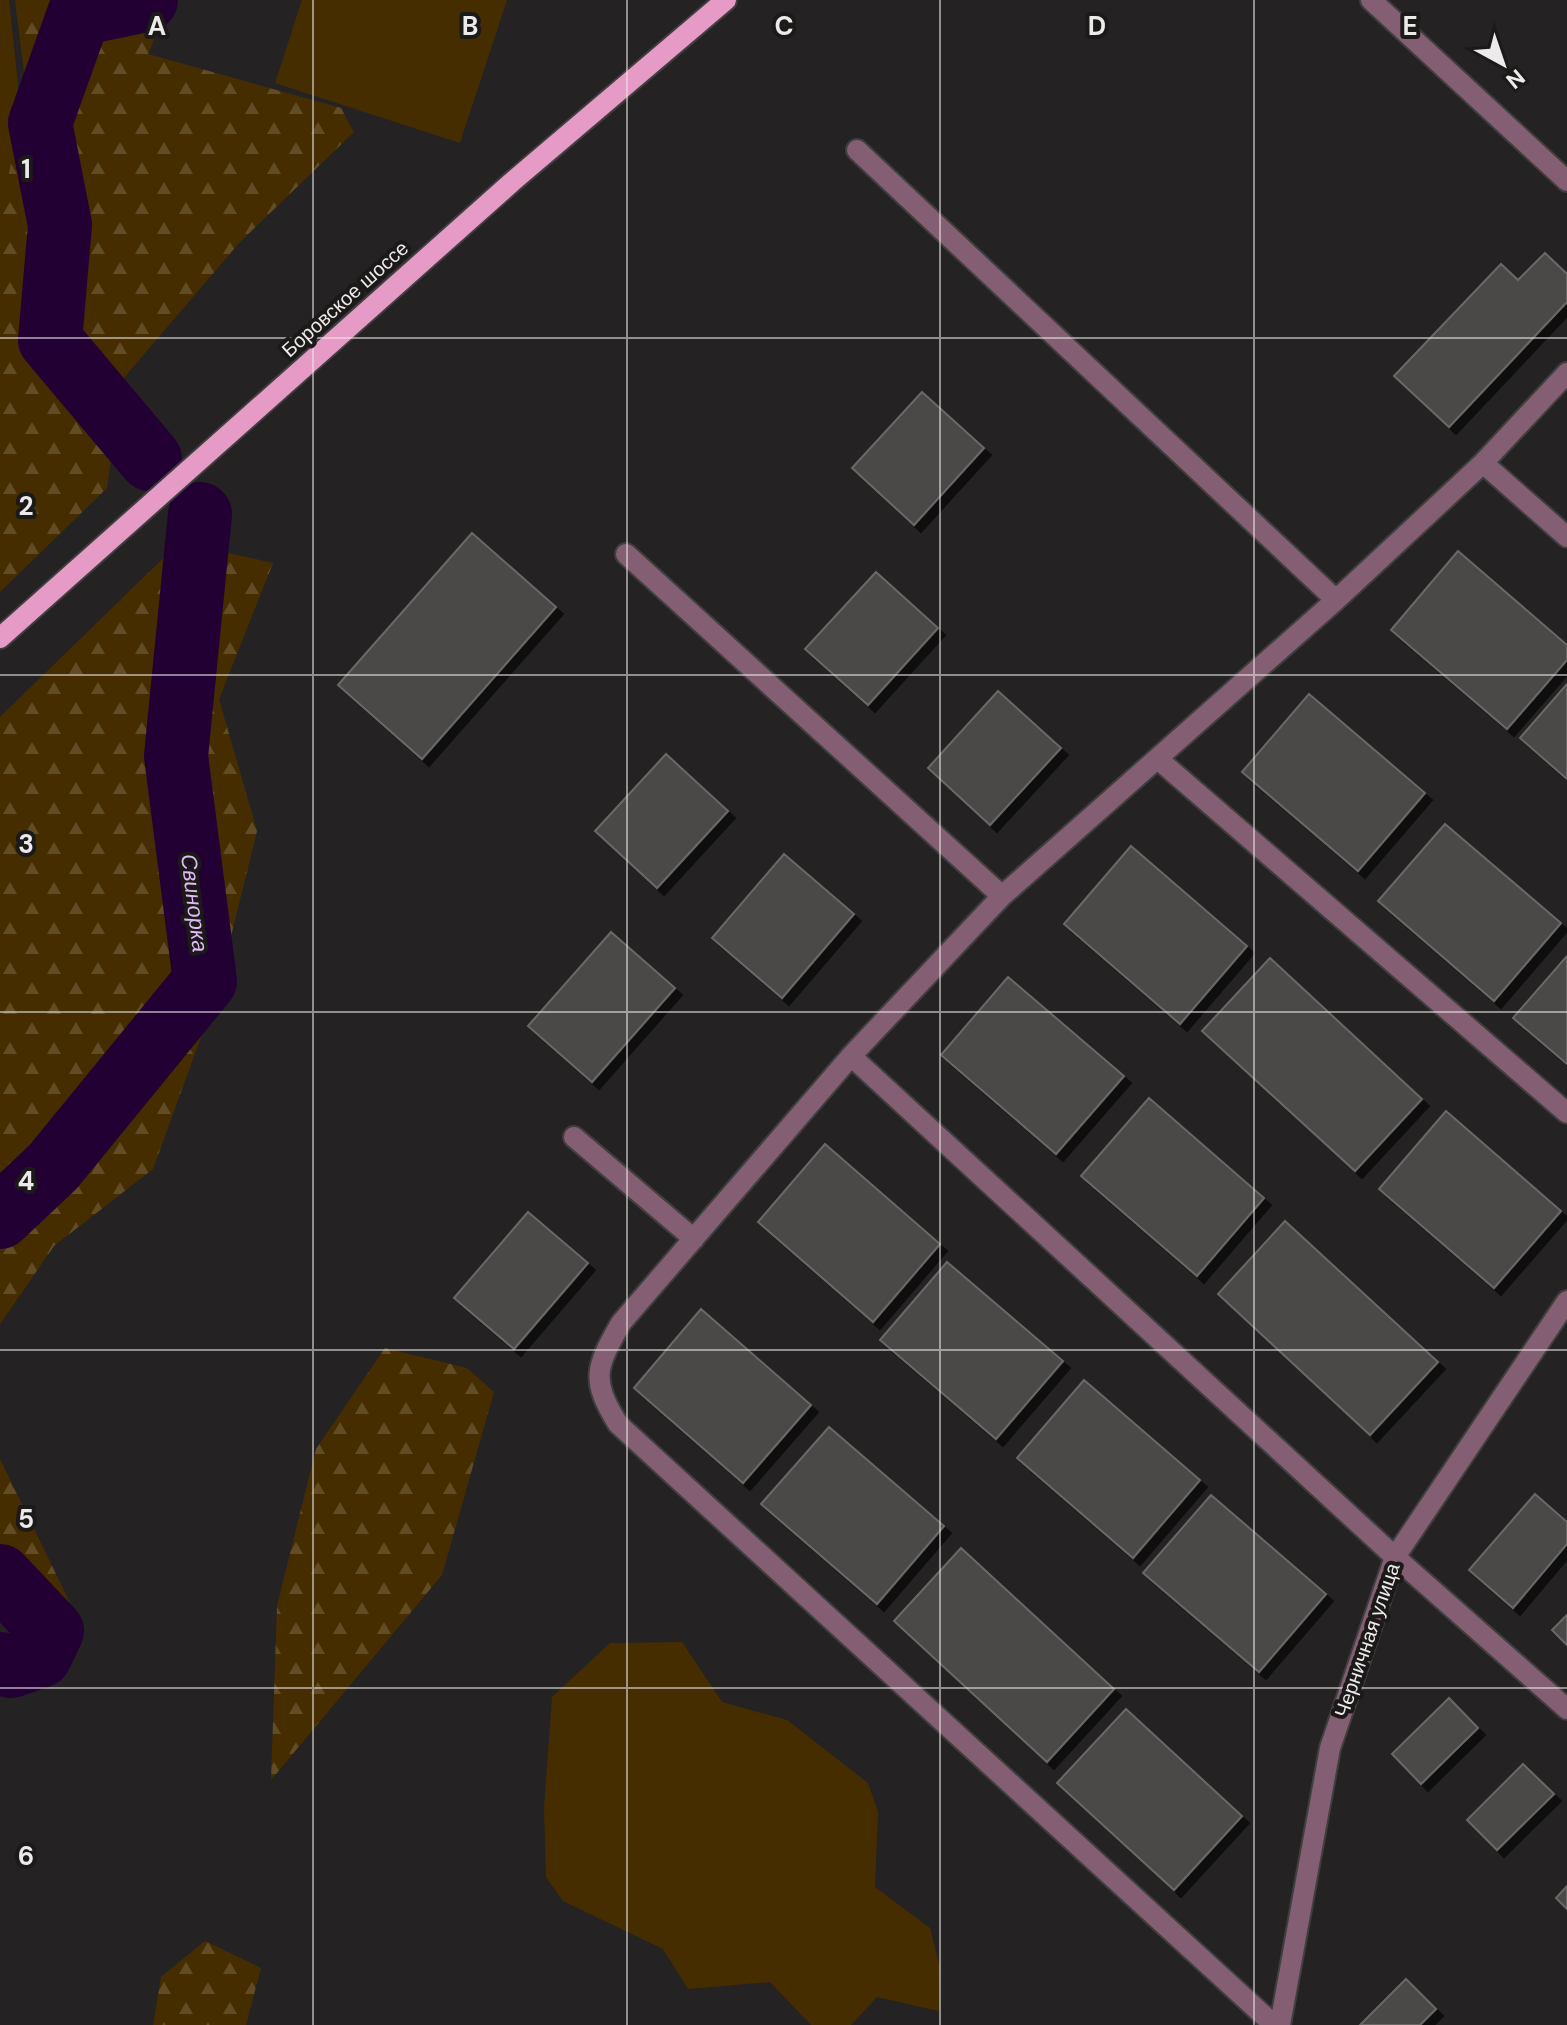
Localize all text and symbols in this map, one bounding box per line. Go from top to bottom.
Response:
text: A [148,9,166,43]
text: B [462,9,478,43]
text: C [774,9,794,43]
text: D [1088,9,1106,43]
text: E [1402,9,1418,43]
north arrow [1463,24,1543,104]
text: N [1500,63,1531,95]
text: 1 [21,152,31,186]
street label: Боровское шоссе [276,235,414,363]
text: 2 [18,489,34,523]
text: 3 [18,827,34,861]
water label: Свинорка [174,852,215,954]
text: 4 [18,1164,34,1198]
text: 5 [18,1502,34,1536]
street label: Черничная улица [1328,1559,1406,1721]
text: 6 [18,1839,34,1873]

